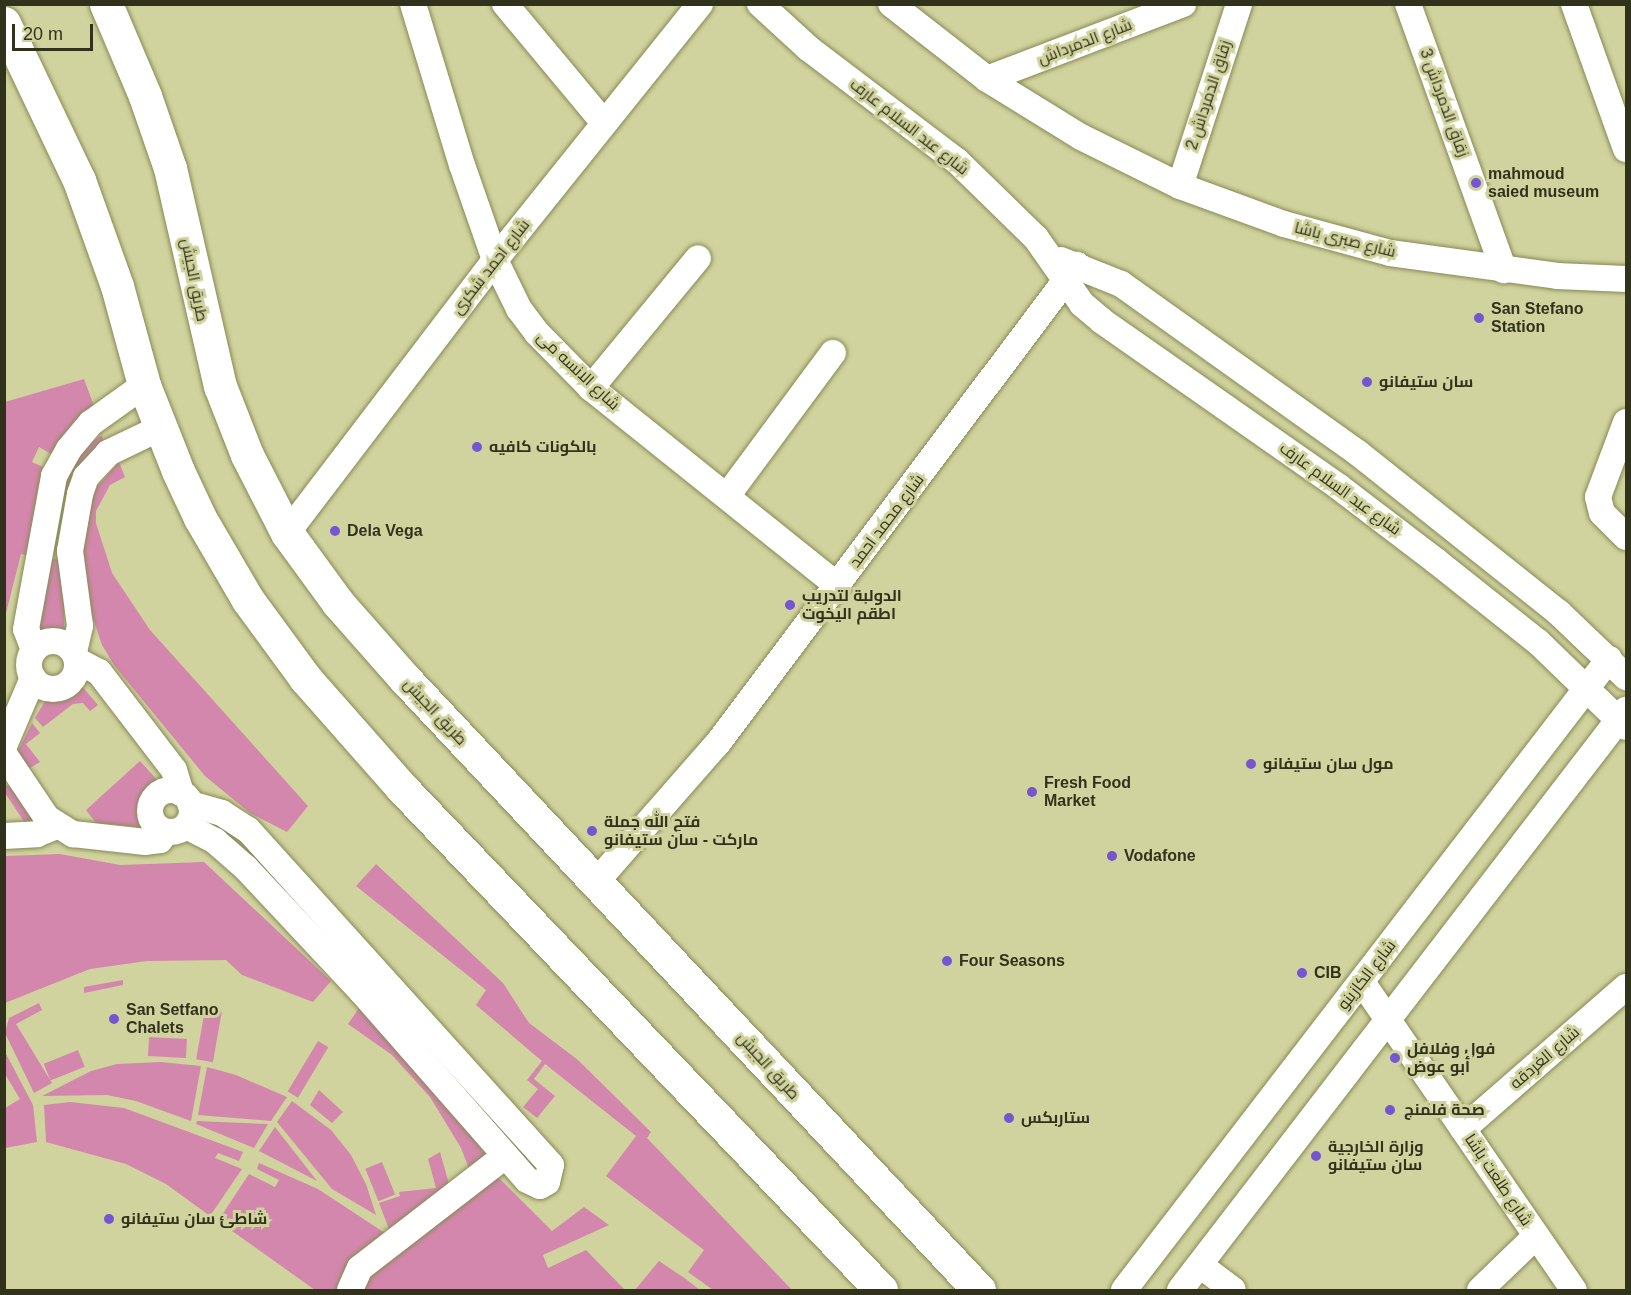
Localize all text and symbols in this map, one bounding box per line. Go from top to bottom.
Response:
scale bar [15,12,96,50]
street label: شارع الدمرداش [1035,15,1135,69]
text: 20 m [23,24,63,44]
street label: زقاق الدمرداش 2 [1182,38,1236,152]
street label: زقاق الدمرداش 3 [1415,46,1473,160]
street label: شارع عبد السلام عارف [846,75,972,179]
place label: mahmoud saied museum [1488,164,1599,202]
marker: mahmoud saied museum [1469,176,1483,190]
street label: شارع احمد شكرى [448,216,534,318]
street label: شارع صبرى باشا [1292,218,1398,262]
street label: طريق الجيش [177,237,211,323]
place label: San Stefano Station [1491,299,1583,337]
marker: San Stefano Station [1472,311,1486,325]
street label: شارع الانسه مى [533,328,623,414]
place label: سان ستيفانو [1379,372,1473,392]
marker: سان ستيفانو [1360,375,1374,389]
place label: بالكونات كافيه [489,437,596,457]
street label: شارع عبد السلام عارف [1276,439,1404,539]
marker: بالكونات كافيه [470,440,484,454]
street label: شارع محمد احمد [846,471,928,571]
place label: Dela Vega [347,521,423,541]
marker: Dela Vega [328,524,342,538]
place label: الدولبة لتدريب اطقم اليخوت [802,586,902,624]
marker: الدولبة لتدريب اطقم اليخوت [783,598,797,612]
street label: طريق الجيش [399,675,471,749]
place label: مول سان ستيفانو [1263,754,1393,774]
marker: مول سان ستيفانو [1244,757,1258,771]
place label: Fresh Food Market [1044,773,1131,811]
marker: Fresh Food Market [1025,785,1039,799]
place label: فتح الله جملة ماركت - سان ستيفانو [604,812,758,850]
marker: فتح الله جملة ماركت - سان ستيفانو [585,824,599,838]
place label: Vodafone [1124,846,1196,866]
marker: Vodafone [1105,849,1119,863]
street label: شارع الكازينو [1334,936,1400,1014]
place label: Four Seasons [959,951,1065,971]
marker: Four Seasons [940,954,954,968]
place label: CIB [1314,963,1342,983]
marker: CIB [1295,966,1309,980]
place label: San Setfano Chalets [126,1000,218,1038]
marker: San Setfano Chalets [107,1012,121,1026]
street label: شارع الغردقه [1506,1023,1584,1093]
street label: طريق الجيش [733,1028,803,1104]
place label: فول وفلافل أبو عوض [1407,1039,1495,1077]
marker: فول وفلافل أبو عوض [1388,1051,1402,1065]
place label: صحة فلمنج [1404,1100,1485,1120]
marker: صحة فلمنج [1381,1101,1399,1119]
place label: ستاربكس [1021,1108,1090,1128]
marker: ستاربكس [1002,1111,1016,1125]
street label: شارع طلعت باشا [1460,1130,1536,1230]
place label: وزارة الخارجية سان ستيفانو [1328,1137,1424,1175]
marker: وزارة الخارجية سان ستيفانو [1309,1149,1323,1163]
place label: شاطئ سان ستيفانو [121,1209,267,1229]
marker: شاطئ سان ستيفانو [102,1212,116,1226]

